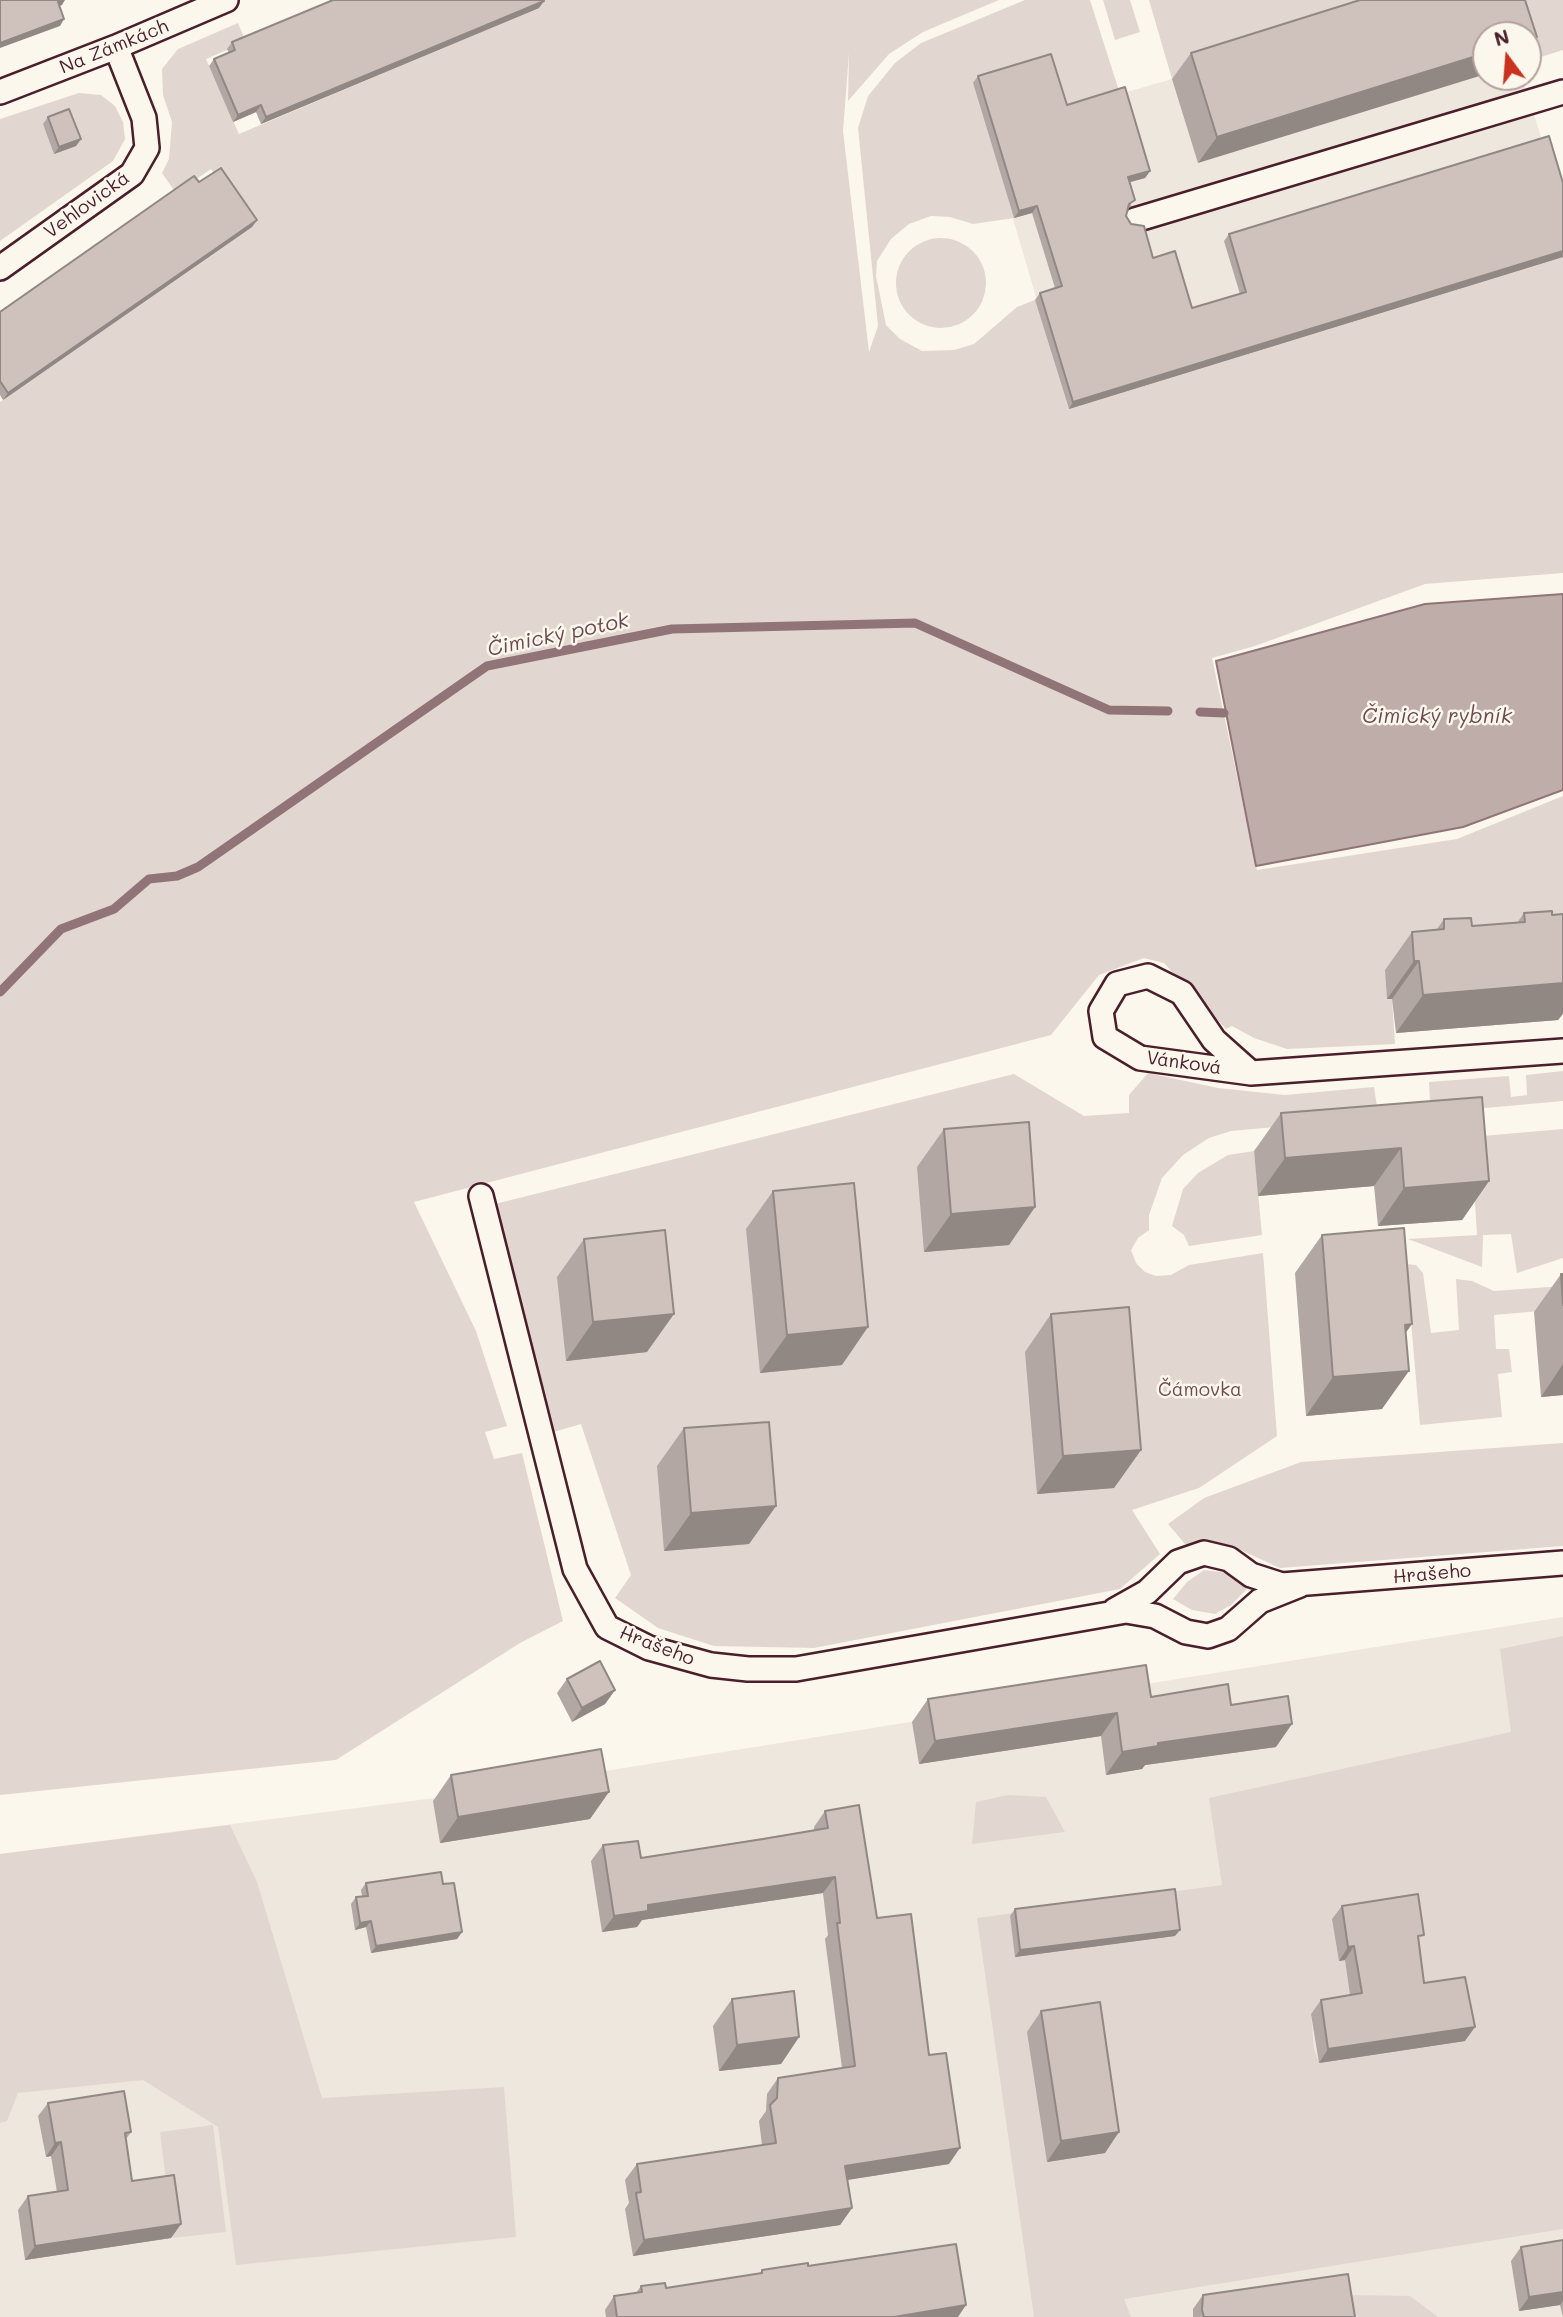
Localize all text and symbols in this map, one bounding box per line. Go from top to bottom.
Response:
street label: Na Zámkách [56,15,172,79]
north arrow [1472,21,1542,91]
text: N [1491,23,1512,51]
street label: Vehlovická [40,166,134,244]
water label: Čimický potok [485,608,631,662]
water label: Čimický rybník [1362,704,1512,730]
street label: Vánková [1145,1046,1223,1080]
park label: Čámovka [1158,1379,1242,1401]
street label: Hrašeho [1392,1559,1472,1589]
street label: Hrašeho [616,1621,698,1671]

